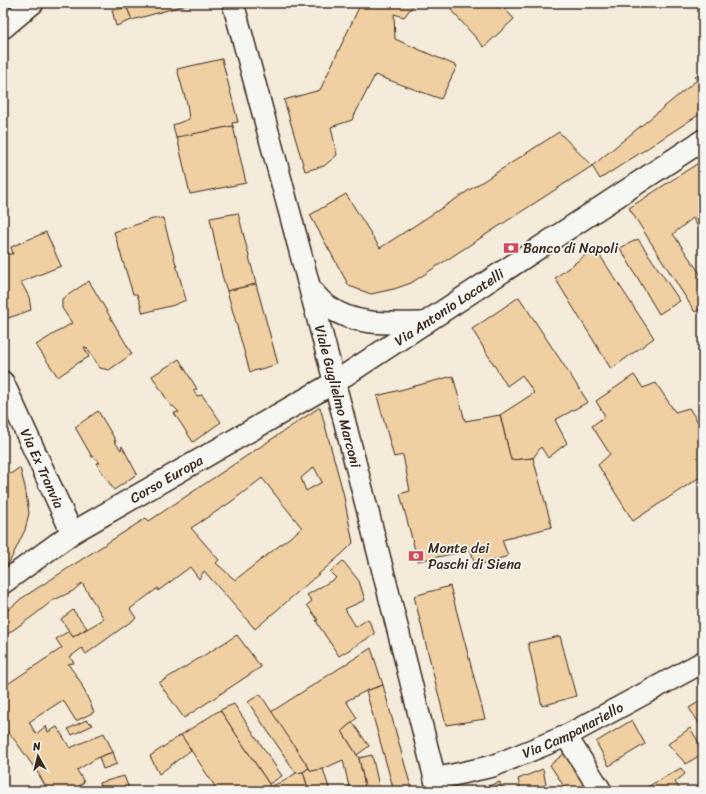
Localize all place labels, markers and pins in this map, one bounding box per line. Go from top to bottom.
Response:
place label: Banco di Napoli [523,236,619,261]
bank icon: Banco di Napoli [502,239,520,257]
place label: Monte dei Paschi di Siena [428,536,521,577]
bank icon: Monte dei Paschi di Siena [407,547,425,565]

